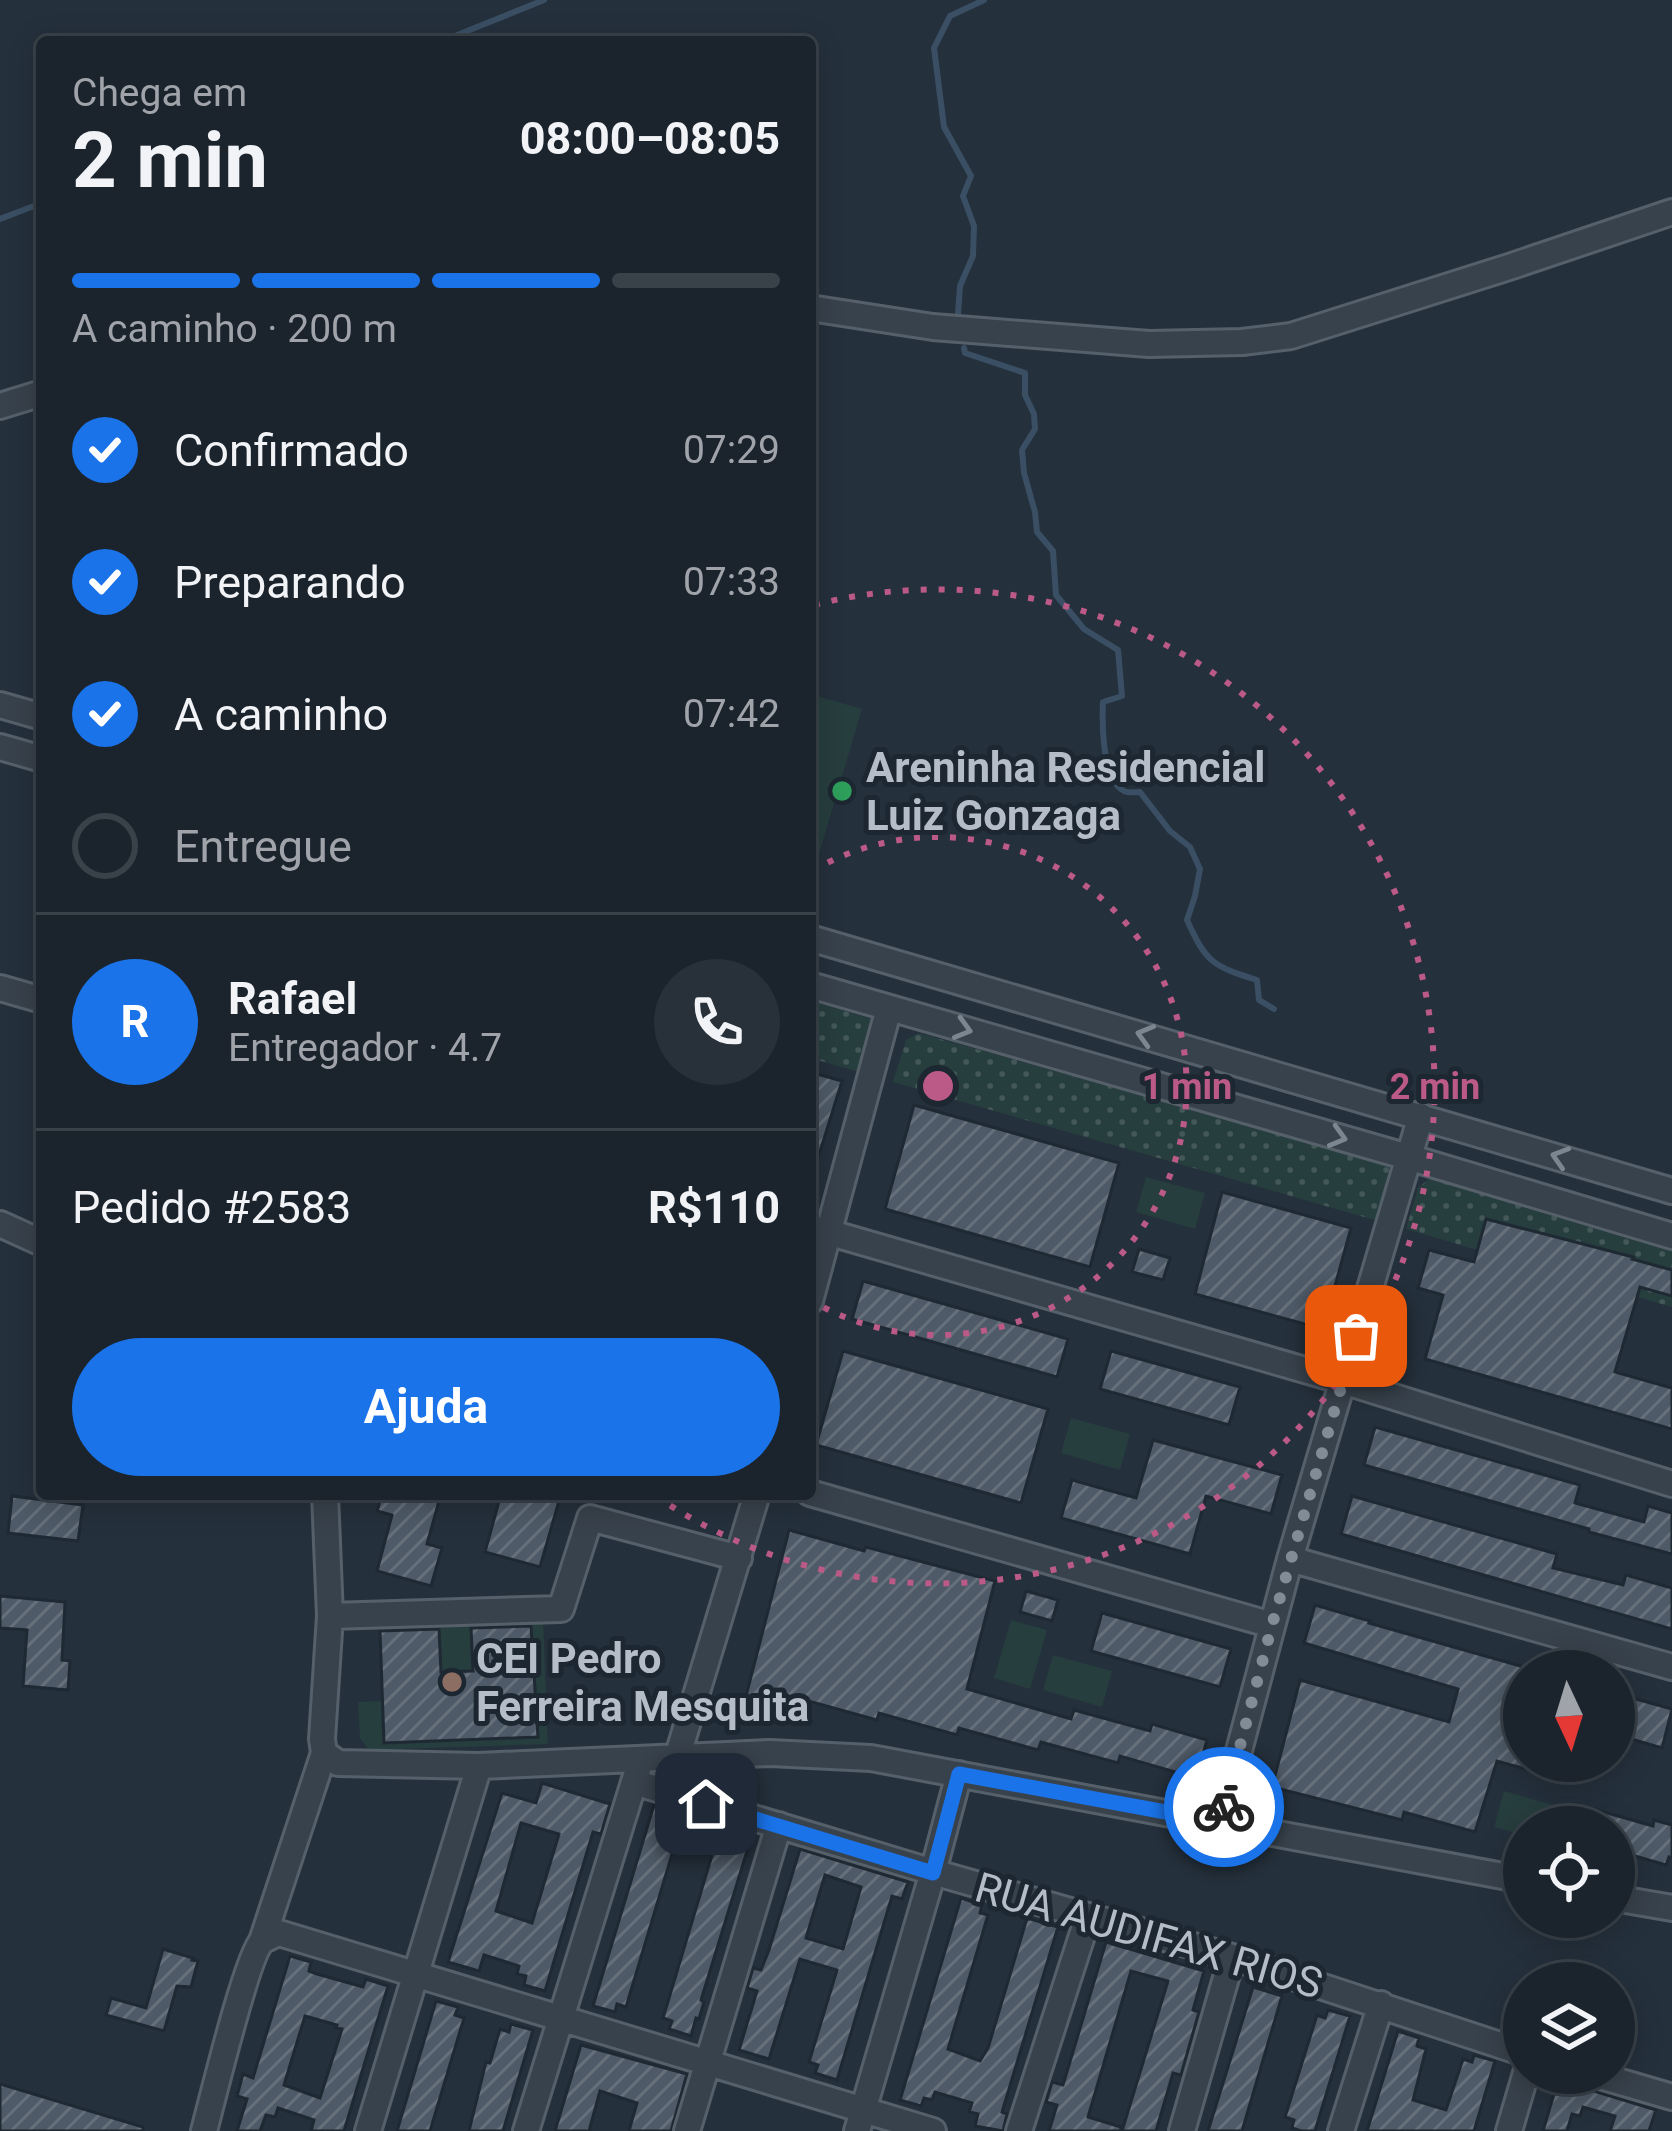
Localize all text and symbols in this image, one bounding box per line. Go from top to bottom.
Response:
text: Chega em [72,70,247,116]
text: 08:00–08:05 [520,112,780,165]
text: 2 min [72,115,268,206]
text: A caminho · 200 m [72,306,397,352]
icon: check [72,417,138,483]
text: Confirmado [174,424,409,477]
text: 07:29 [683,427,780,473]
icon: check [72,549,138,615]
text: Preparando [174,556,406,609]
text: 07:33 [683,559,780,605]
icon: check [72,681,138,747]
text: A caminho [174,688,388,741]
text: 07:42 [683,691,780,737]
place label: Areninha Residencial Luiz Gonzaga [866,743,1265,840]
marker: Areninha Residencial Luiz Gonzaga [829,778,855,804]
text: Entregue [174,820,352,873]
button: phone [654,959,780,1085]
text: Rafael [228,972,357,1025]
text: R [121,995,149,1048]
one-way arrow [952,1015,973,1040]
one-way arrow [1136,1024,1157,1049]
text: Entregador · 4.7 [228,1025,502,1071]
centre of rings [917,1065,959,1107]
text: 1 min [1142,1066,1232,1108]
text: 2 min [1390,1066,1480,1108]
one-way arrow [1327,1123,1348,1148]
one-way arrow [1550,1146,1571,1171]
text: Pedido #2583 [72,1181,351,1234]
text: R$110 [648,1181,780,1234]
pin [1305,1285,1407,1387]
icon: bag [1323,1303,1389,1369]
button: Ajuda [72,1338,780,1476]
place label: CEI Pedro Ferreira Mesquita [476,1634,809,1731]
north arrow [1503,1650,1635,1782]
map controls [1503,1650,1635,2094]
marker: CEI Pedro Ferreira Mesquita [439,1669,465,1695]
courier [1164,1747,1284,1867]
pin [655,1753,757,1855]
icon: home [673,1771,739,1837]
icon: bike [1191,1774,1257,1840]
button: locate [1503,1806,1635,1938]
street label: RUA AUDIFAX RIOS [970,1862,1328,2008]
button: layers [1503,1962,1635,2094]

